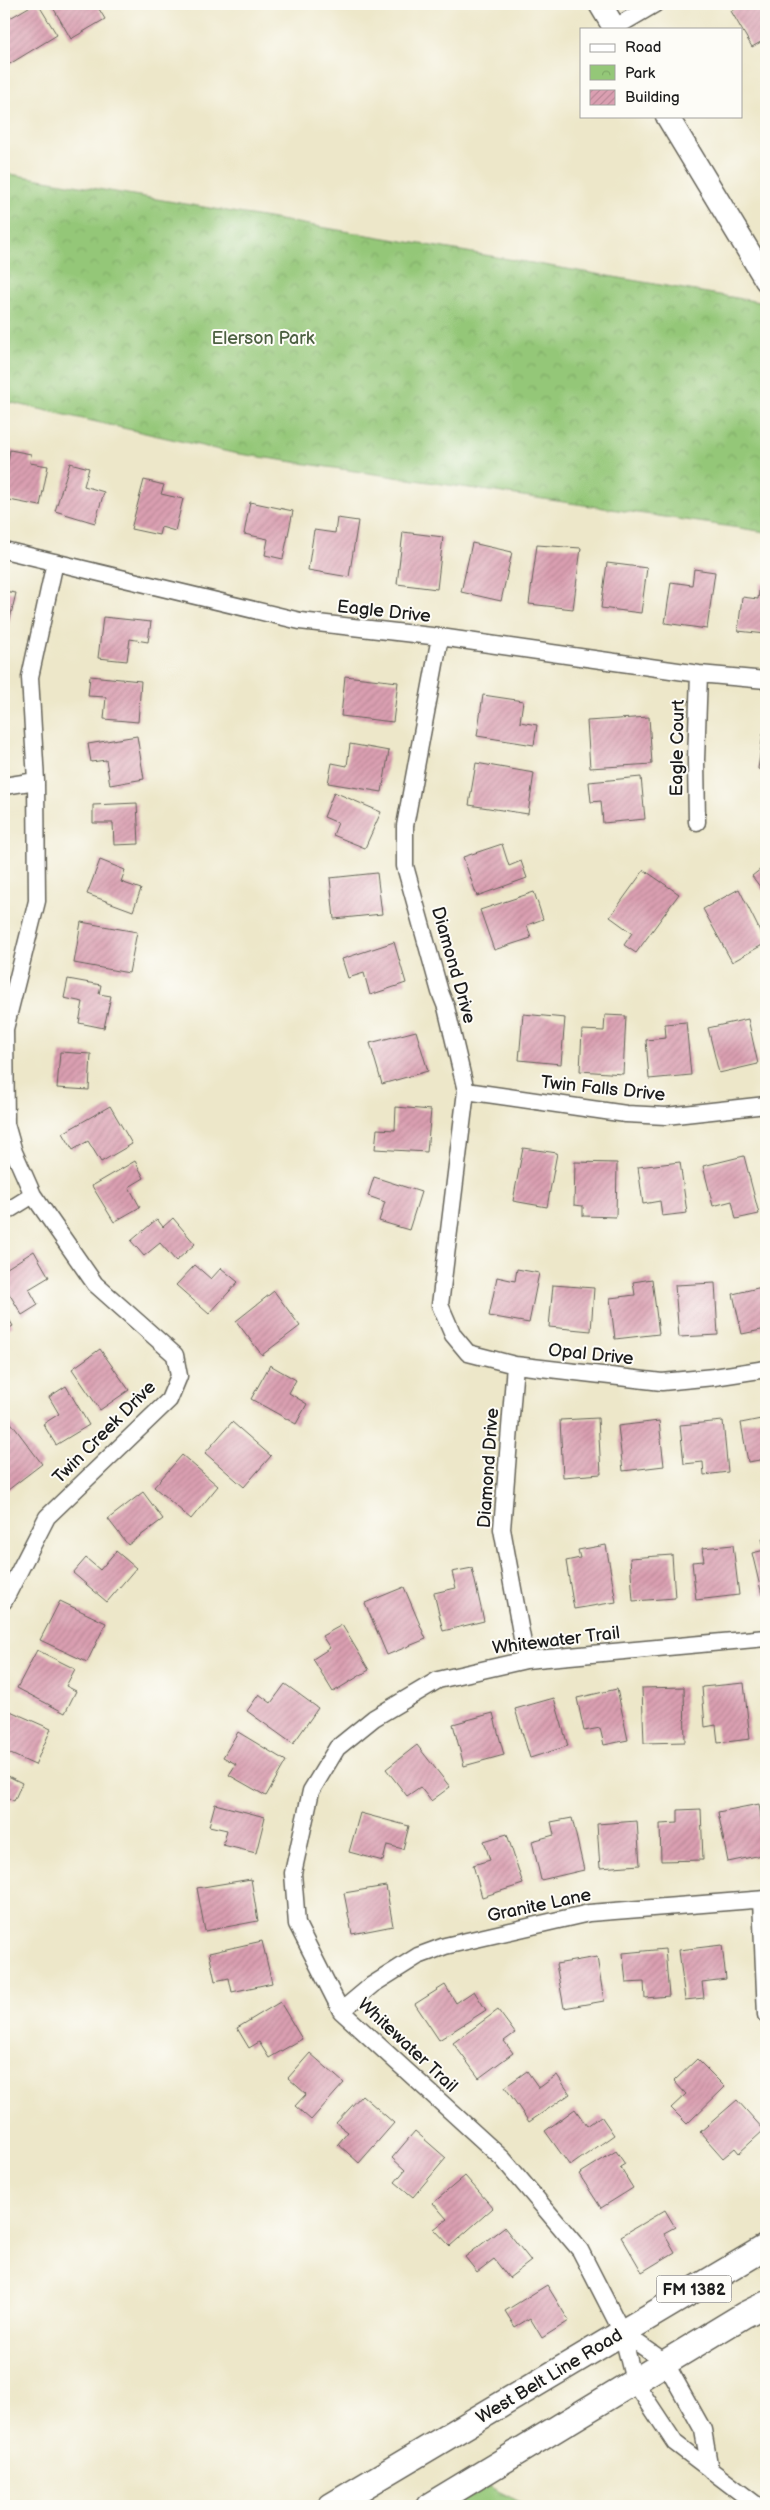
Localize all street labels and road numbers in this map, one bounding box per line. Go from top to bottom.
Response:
street label: Eagle Drive [336,596,432,627]
street label: Eagle Court [666,699,689,797]
street label: Diamond Drive [427,904,480,1026]
street label: Twin Falls Drive [540,1072,667,1106]
street label: Opal Drive [547,1340,635,1369]
street label: Twin Creek Drive [49,1376,160,1488]
street label: Diamond Drive [474,1407,503,1529]
street label: Whitewater Trail [491,1622,621,1659]
street label: Granite Lane [485,1884,593,1927]
street label: Whitewater Trail [353,1994,462,2097]
road number: FM 1382 [656,2276,732,2302]
street label: West Belt Line Road [472,2325,626,2428]

